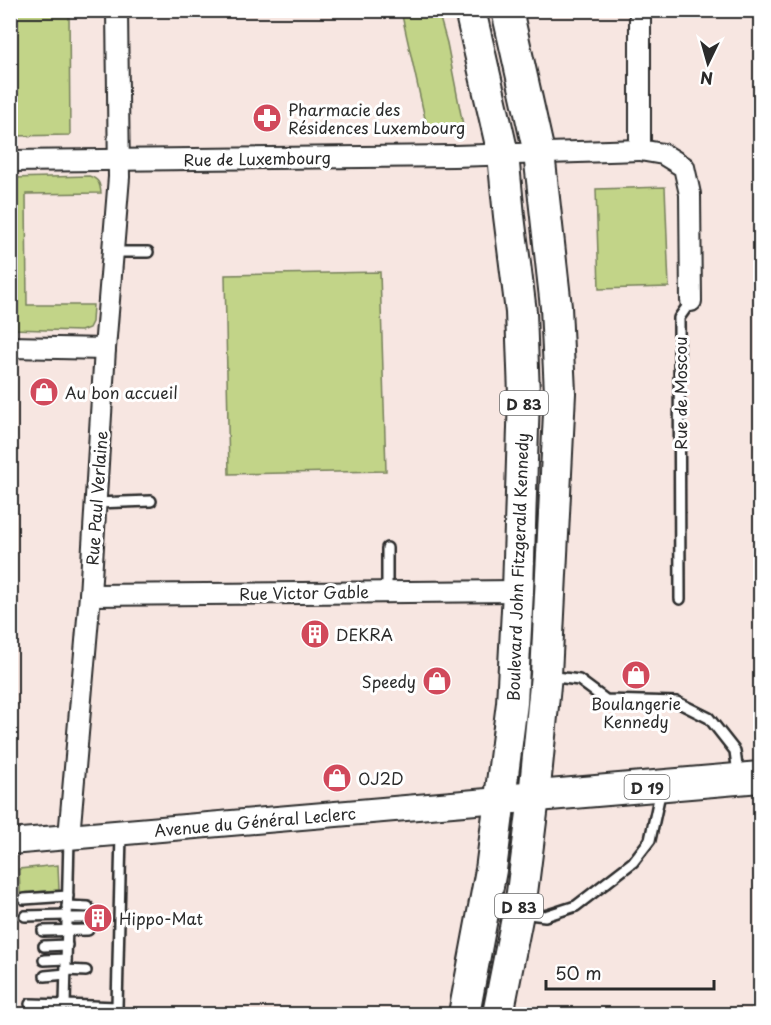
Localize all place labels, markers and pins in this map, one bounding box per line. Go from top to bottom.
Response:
place label: Pharmacie des Résidences Luxembourg [288,97,465,139]
pharmacy icon: Pharmacie des Résidences Luxembourg [251,102,283,134]
shop icon: Au bon accueil [28,376,60,408]
place label: Au bon accueil [65,380,178,404]
building icon: DEKRA [299,618,331,650]
place label: DEKRA [336,622,393,646]
shop icon: Boulangerie Kennedy [620,659,652,691]
shop icon: Speedy [421,665,453,697]
place label: Speedy [362,669,416,693]
place label: Boulangerie Kennedy [591,691,681,733]
shop icon: OJ2D [321,762,353,794]
place label: OJ2D [358,766,404,790]
building icon: Hippo-Mat [82,902,114,934]
place label: Hippo-Mat [119,906,203,930]

